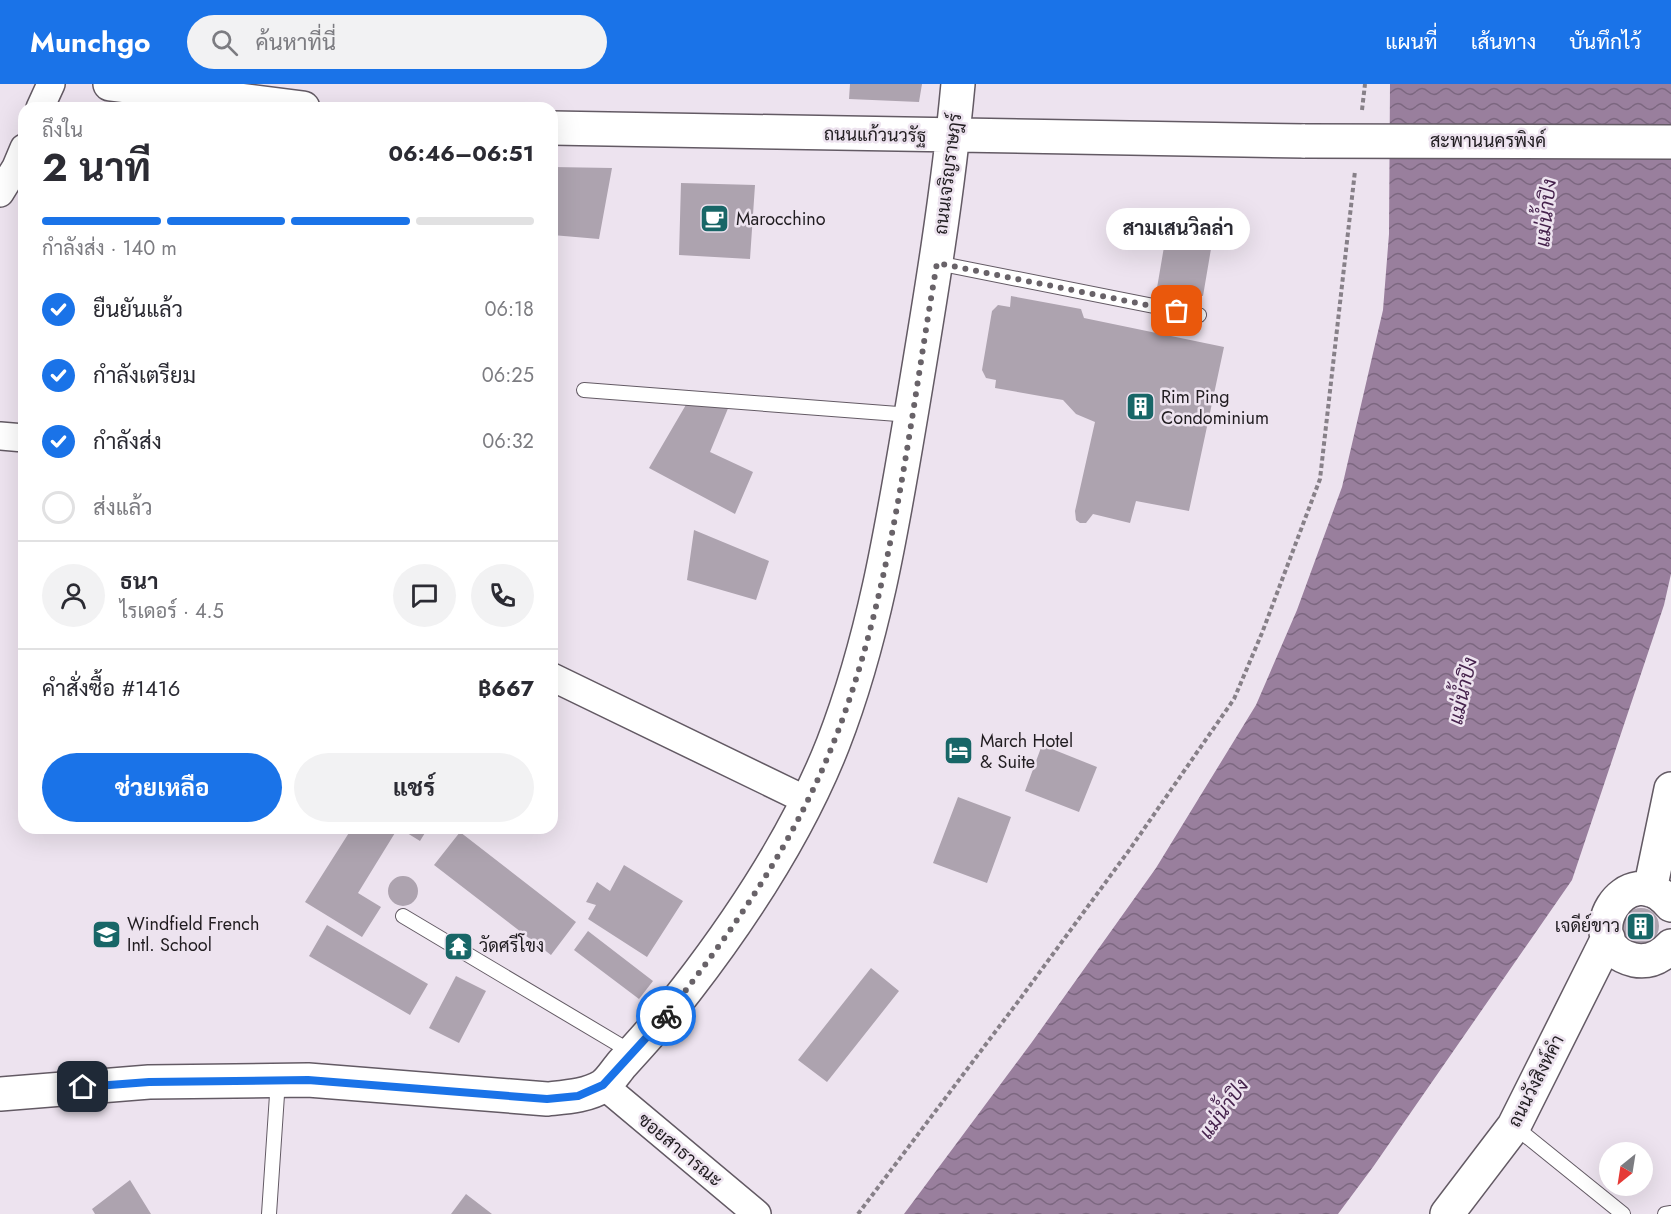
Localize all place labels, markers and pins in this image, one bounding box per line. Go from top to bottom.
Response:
cafe icon: Marocchino [699,203,731,235]
place label: Marocchino [736,206,826,232]
callout: สามเสนวิลล่า [1105,209,1249,251]
pin [1151,285,1202,336]
place label: Rim Ping Condominium [1161,384,1269,431]
building icon: Rim Ping Condominium [1124,391,1156,423]
place label: March Hotel & Suite [980,728,1073,775]
hotel icon: March Hotel & Suite [943,735,975,767]
building icon: เจดีย์ขาว [1625,910,1657,942]
place label: Windfield French Intl. School [127,911,259,958]
place label: เจดีย์ขาว [1555,913,1620,939]
school or university icon: Windfield French Intl. School [90,918,122,950]
temple icon: วัดศรีโขง [442,930,474,962]
place label: วัดศรีโขง [479,933,544,959]
pin [57,1061,108,1112]

